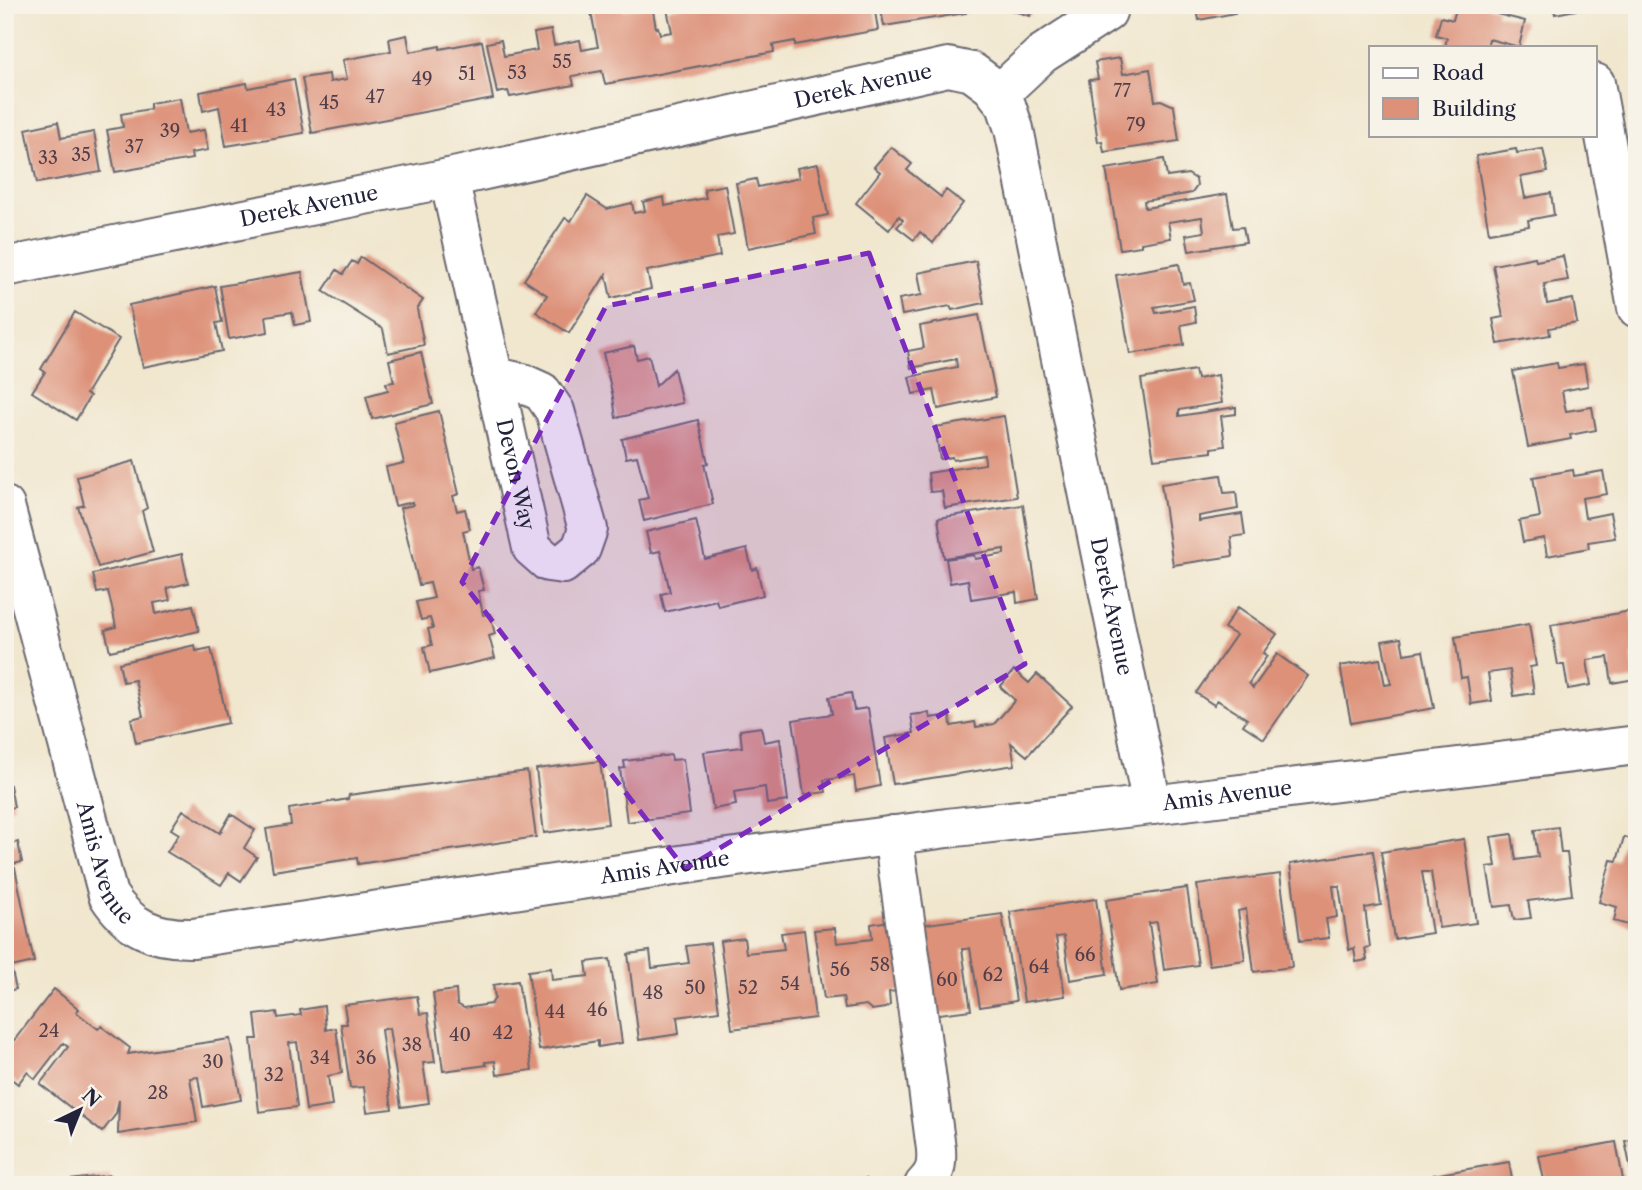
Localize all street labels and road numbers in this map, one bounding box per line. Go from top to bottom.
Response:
street label: Derek Avenue [792,58,934,113]
street label: Derek Avenue [238,180,380,232]
street label: Devon Way [491,416,541,533]
street label: Derek Avenue [1086,535,1138,678]
street label: Amis Avenue [1160,775,1293,816]
street label: Amis Avenue [71,797,139,929]
street label: Amis Avenue [598,845,731,889]

